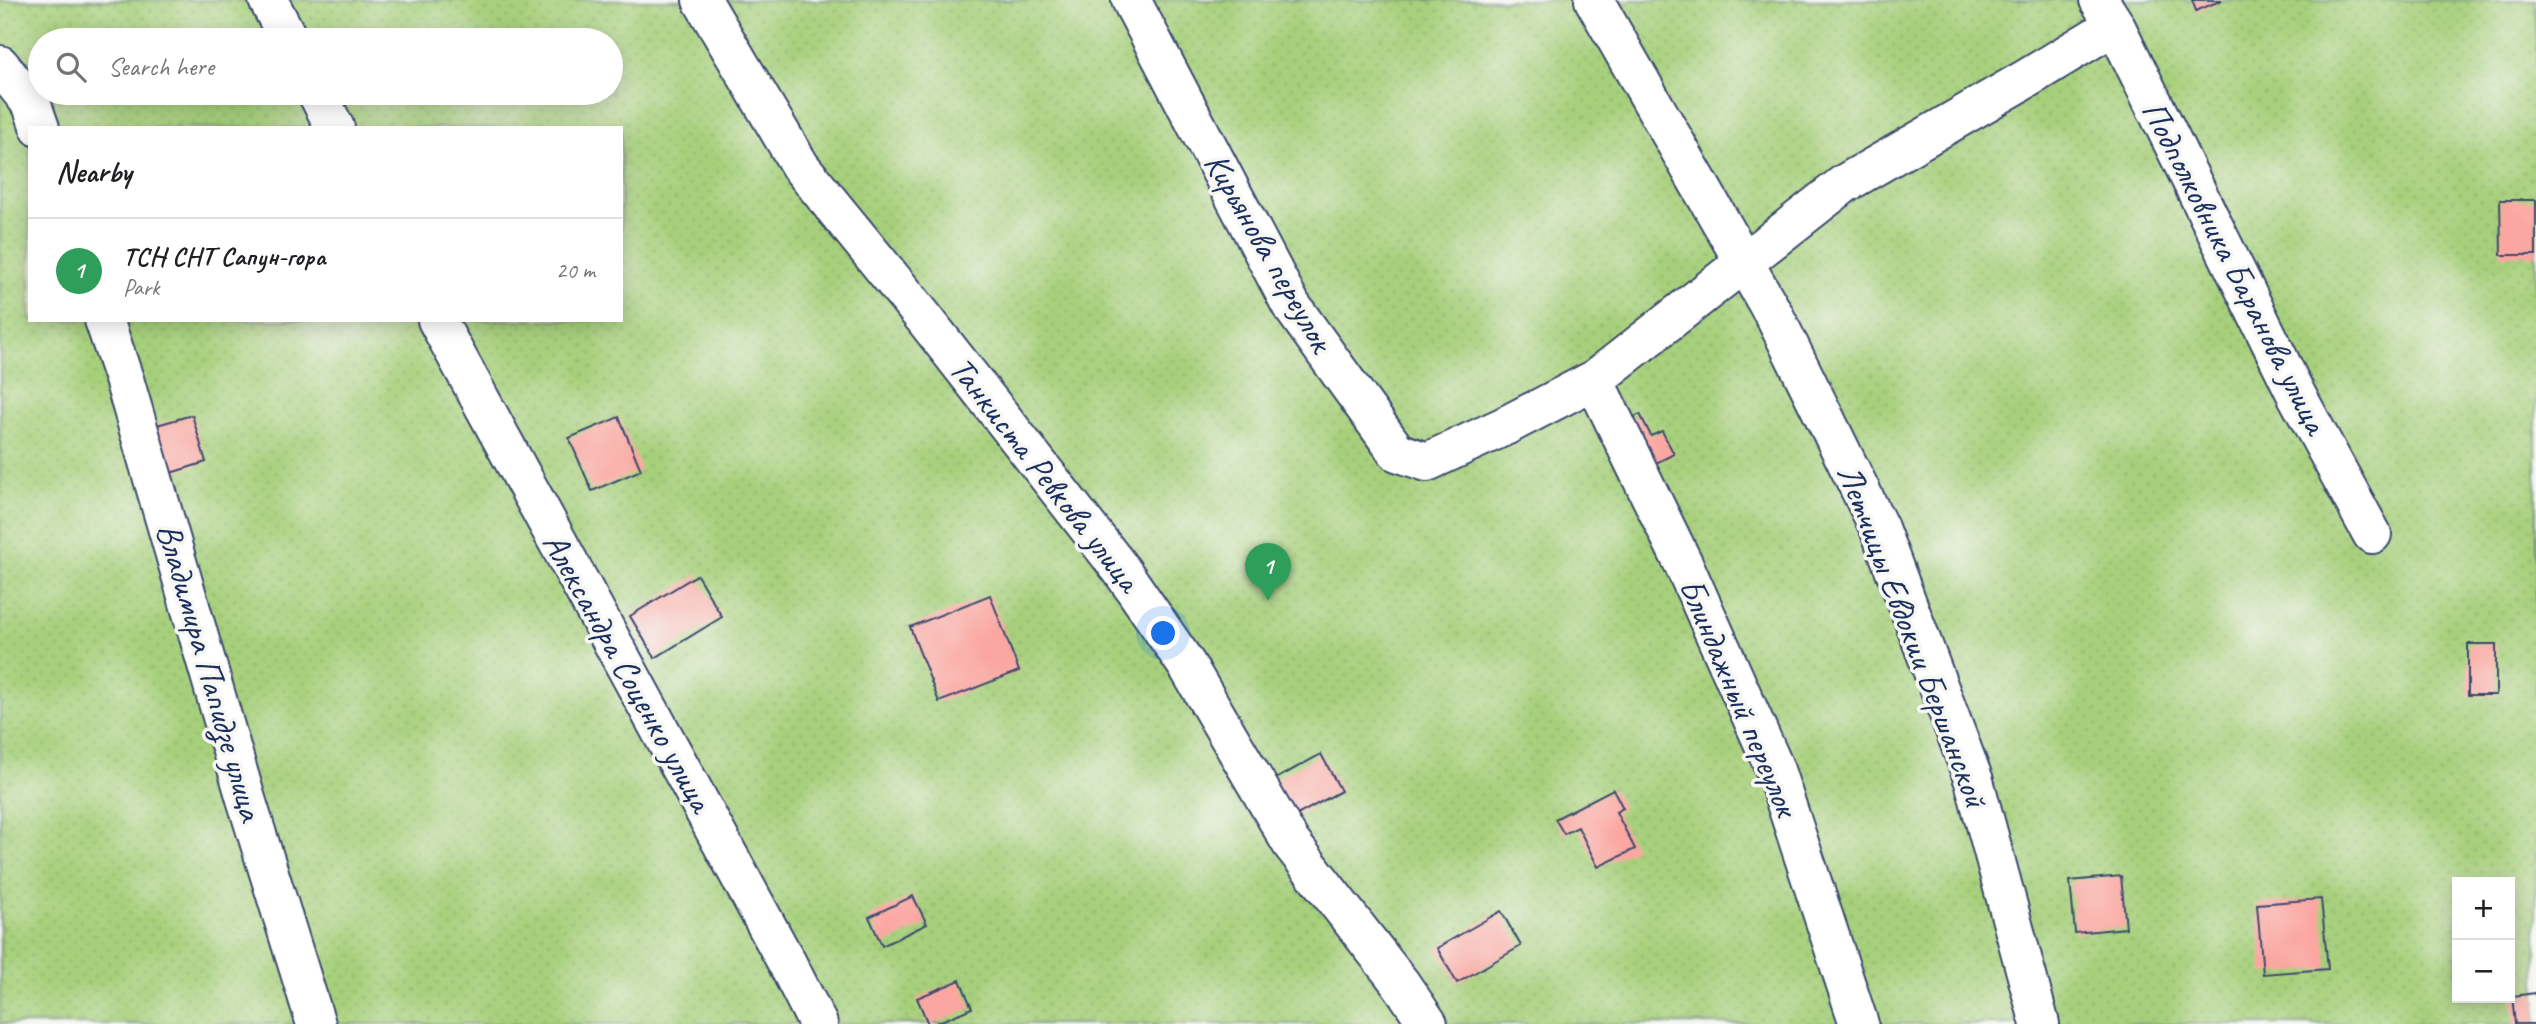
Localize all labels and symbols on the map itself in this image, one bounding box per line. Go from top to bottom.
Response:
street label: Подполковника Баранова улица [2131,93,2340,443]
street label: Кирьянова переулок [1194,145,1346,362]
street label: Танкиста Ревкова улица [939,347,1152,603]
street label: Летчицы Евдокии Бершанской [1827,458,2000,816]
street label: Владимира Папидзе улица [146,518,275,828]
street label: Александра Соценко улица [533,525,725,822]
pin: 1 [1245,543,1291,601]
street label: Блиндажный переулок [1669,571,1811,826]
your location [1146,616,1180,650]

